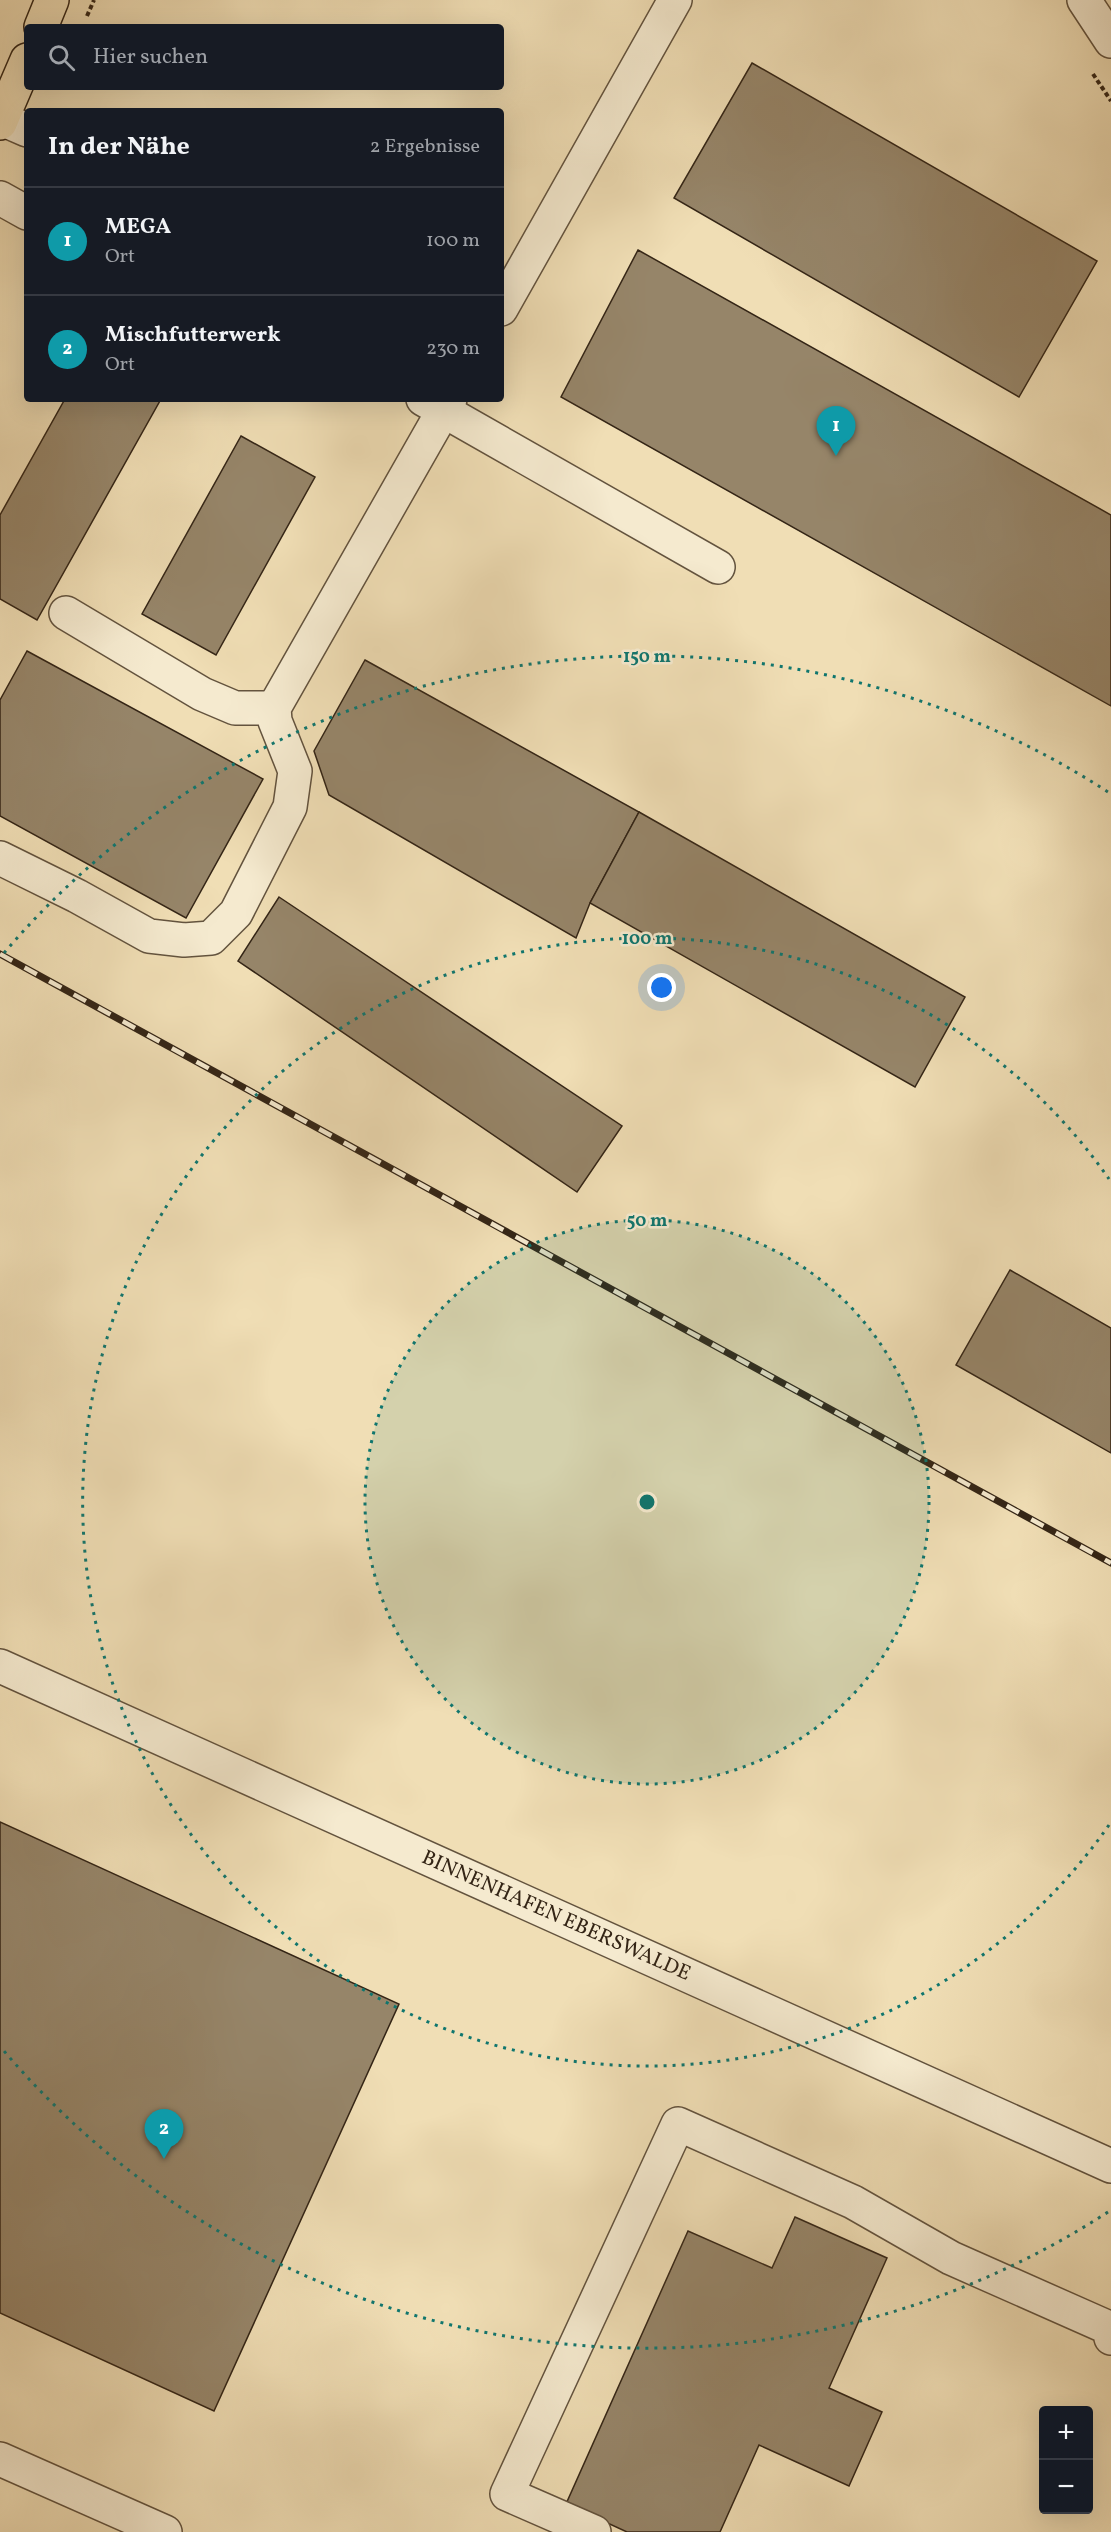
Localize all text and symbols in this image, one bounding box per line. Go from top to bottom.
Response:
search box [24,24,504,90]
icon: search [45,41,78,74]
text: Hier suchen [93,42,208,73]
text: In der Nähe [48,129,190,165]
text: 2 Ergebnisse [370,133,480,161]
text: MEGA [105,212,171,243]
text: 1 [63,227,72,255]
text: 100 m [426,227,480,255]
text: Ort [105,243,135,271]
text: Mischfutterwerk [105,320,281,351]
text: 2 [62,335,73,363]
text: 230 m [426,335,480,363]
text: Ort [105,351,135,379]
pin: 1 [816,406,856,456]
text: 150 m [623,645,671,670]
text: 100 m [622,927,672,952]
your location [647,973,676,1002]
text: 50 m [627,1209,667,1234]
centre of rings [637,1492,657,1512]
street label: BINNENHAFEN EBERSWALDE [417,1843,695,1989]
pin: 2 [144,2110,184,2159]
map controls [1039,2406,1093,2514]
button: + [1039,2406,1093,2460]
button: − [1039,2460,1093,2514]

